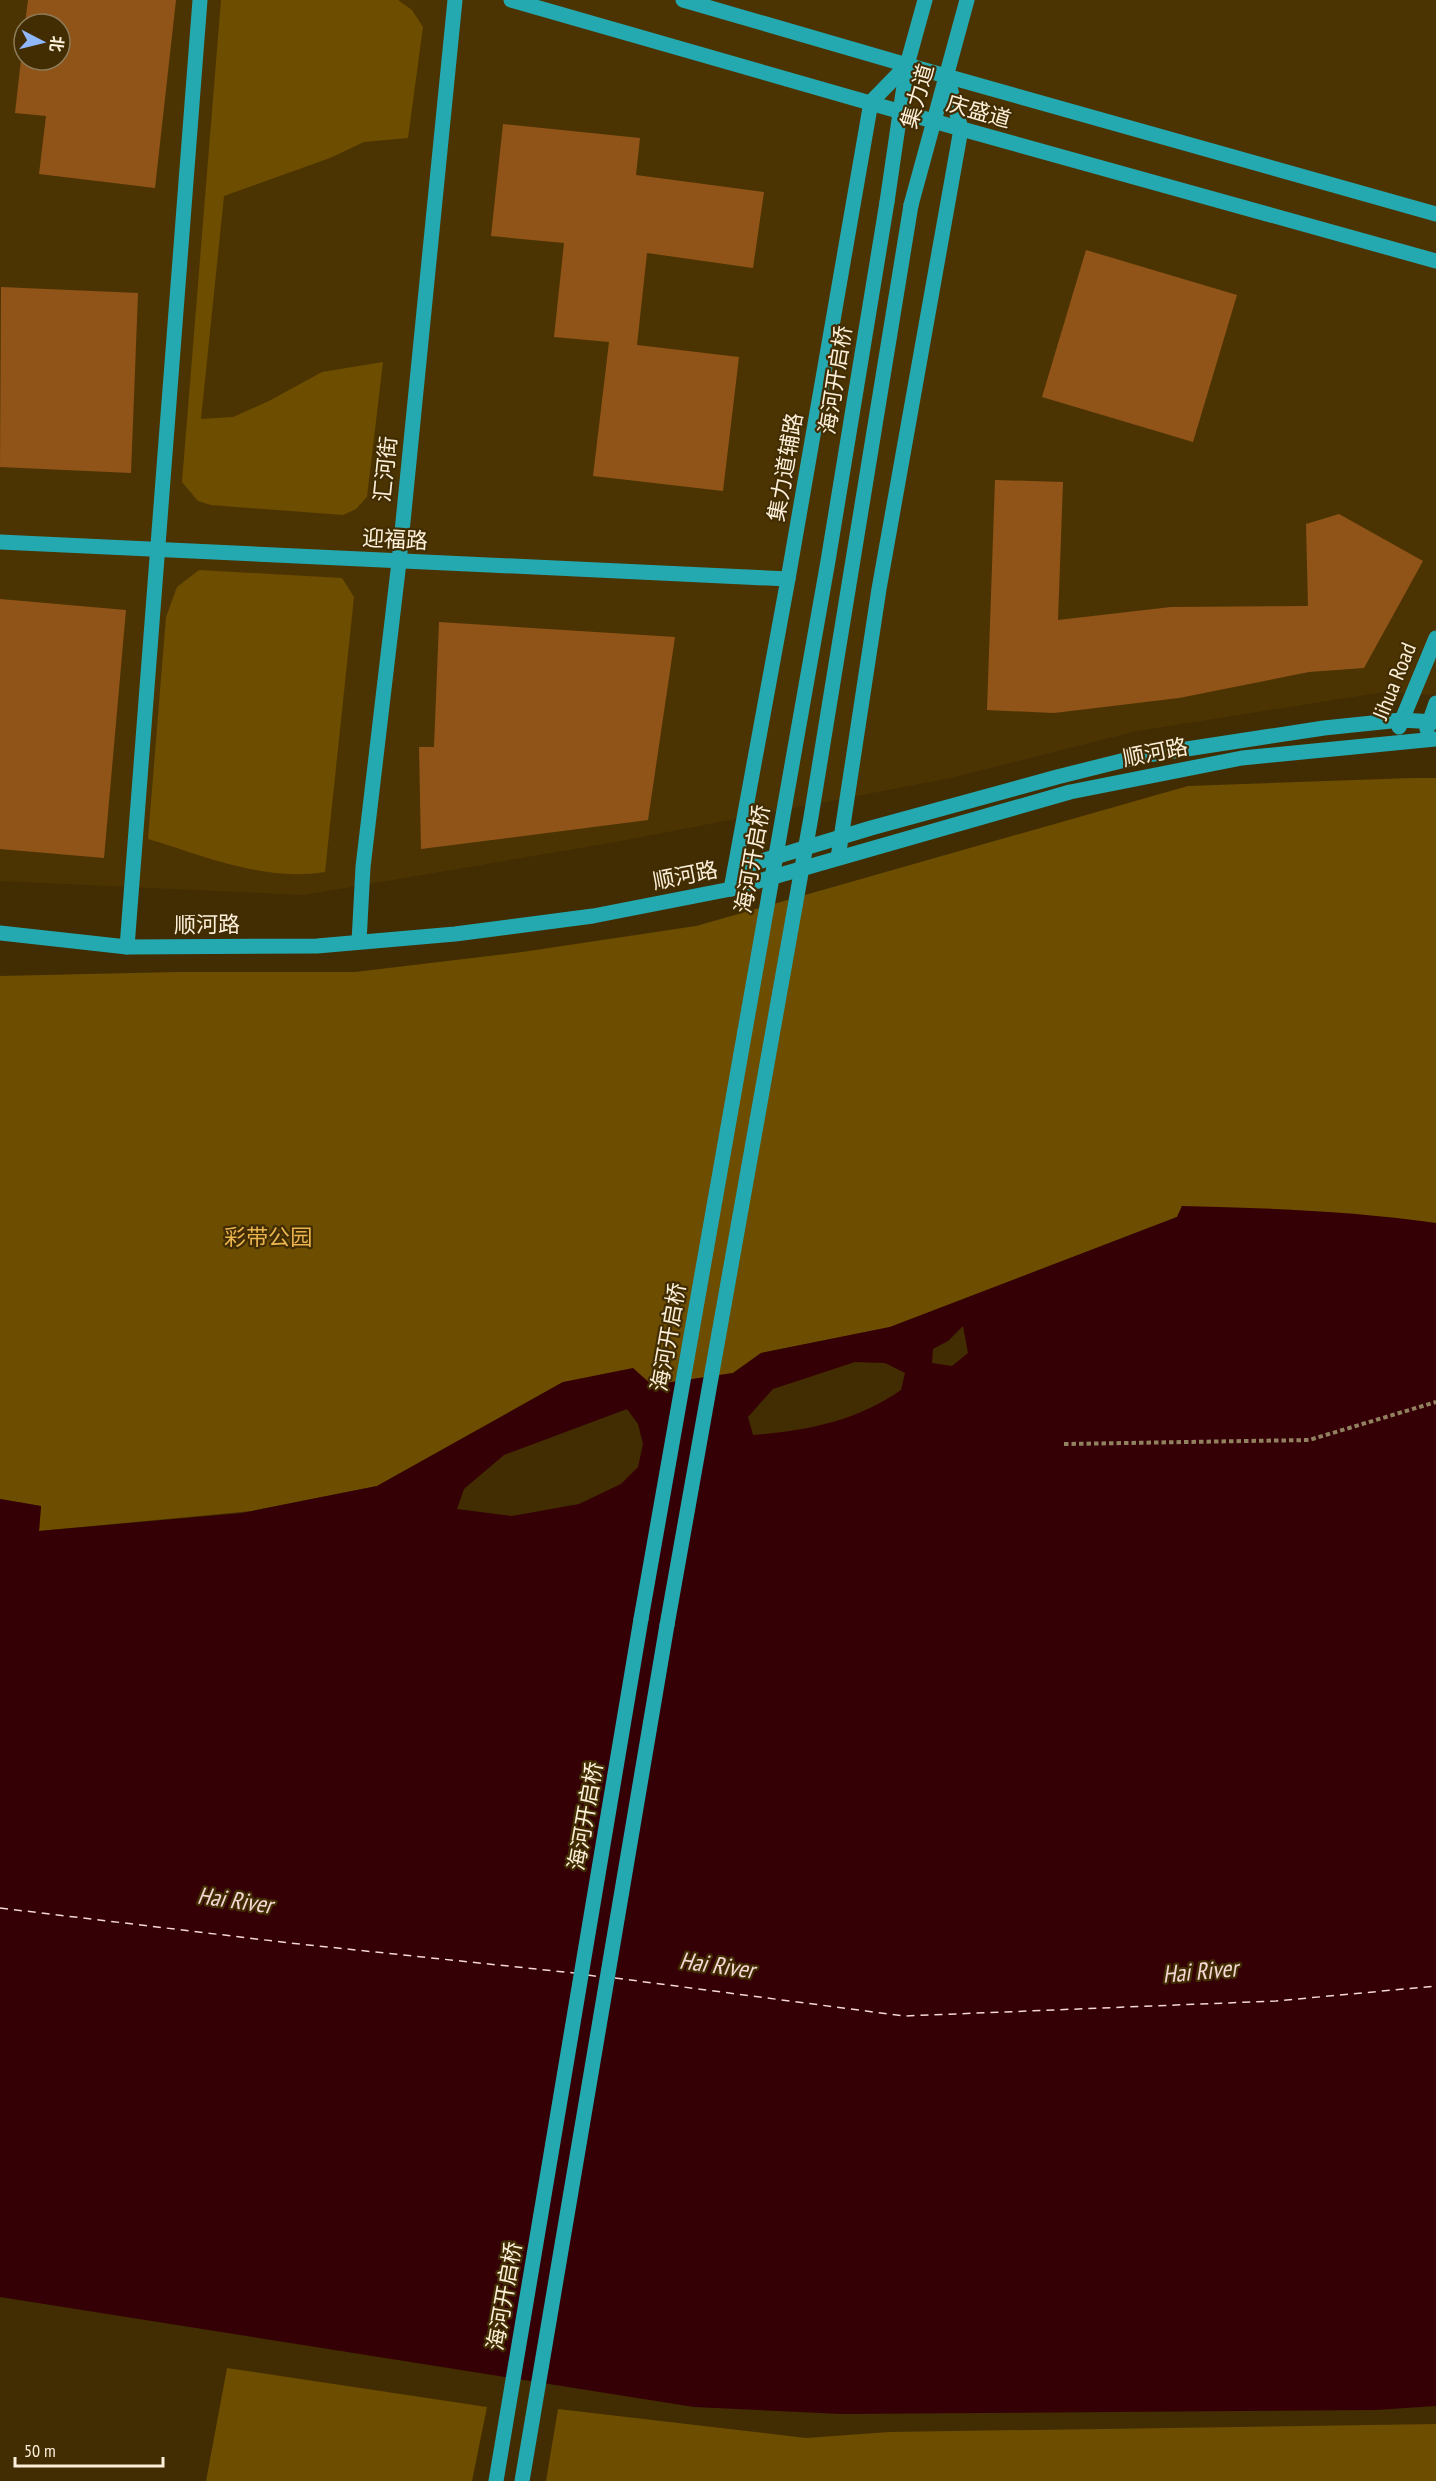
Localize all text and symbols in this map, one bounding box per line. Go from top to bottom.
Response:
north arrow [12,12,72,72]
text: 北 [46,35,68,53]
street label: 集力道 [894,60,940,132]
street label: 庆盛道 [943,88,1015,134]
street label: 海河开启桥 [813,323,857,437]
street label: 集力道辅路 [762,410,808,524]
street label: 汇河街 [368,435,402,503]
street label: 迎福路 [361,523,429,555]
street label: Jihua Road [1366,639,1422,724]
street label: 顺河路 [1120,732,1190,772]
street label: 海河开启桥 [729,802,775,916]
street label: 顺河路 [650,855,720,895]
street label: 顺河路 [174,910,240,938]
park label: 彩带公园 [224,1223,312,1251]
street label: 海河开启桥 [645,1280,691,1394]
street label: 海河开启桥 [562,1759,608,1873]
water label: Hai River [196,1879,278,1921]
water label: Hai River [678,1944,760,1986]
water label: Hai River [1161,1952,1242,1990]
street label: 海河开启桥 [481,2239,527,2353]
scale bar [15,2430,164,2468]
text: 50 m [24,2439,56,2462]

